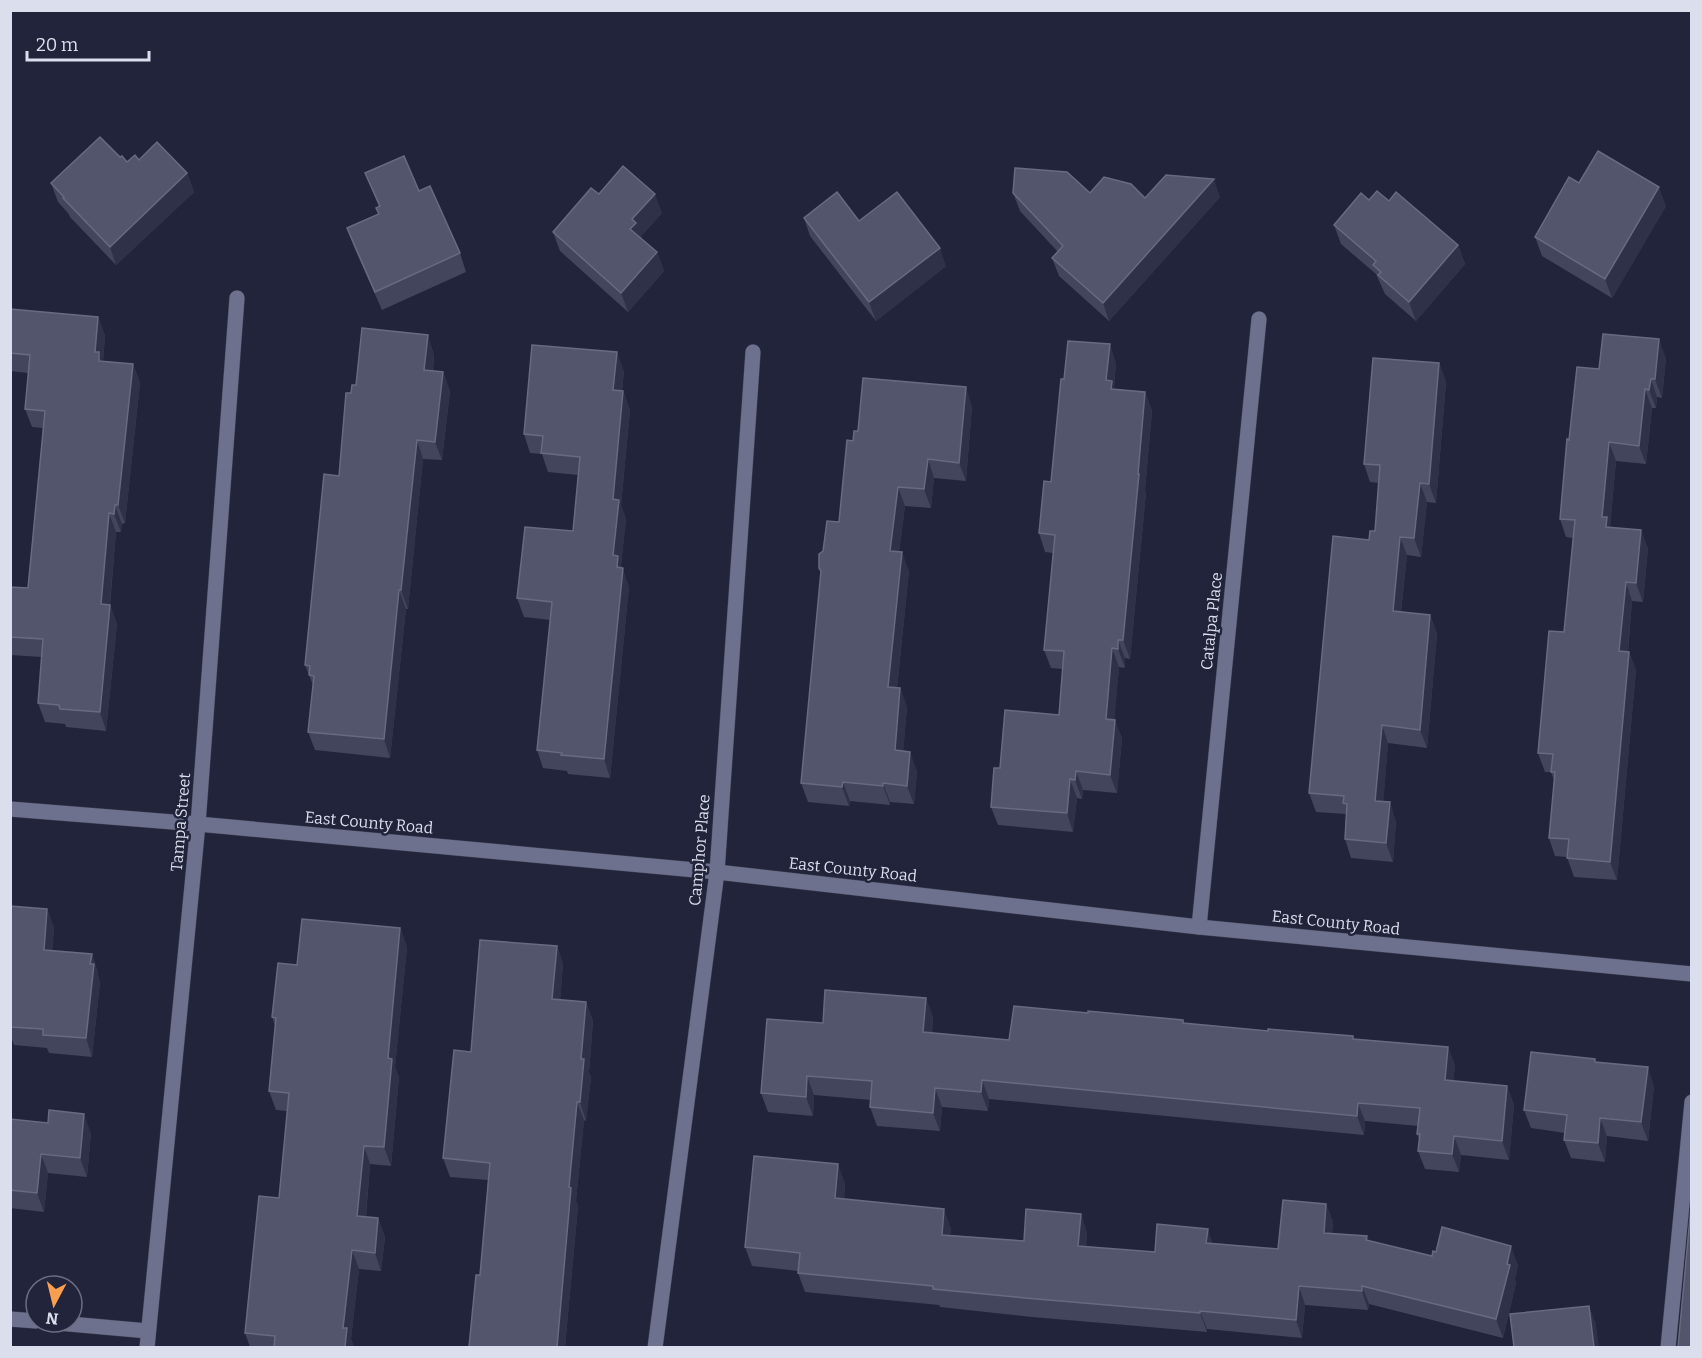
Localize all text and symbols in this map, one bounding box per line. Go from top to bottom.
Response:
scale bar [27,24,148,62]
text: 20 m [36,34,78,56]
street label: Catalpa Place [1197,571,1226,671]
street label: Tampa Street [167,772,194,872]
street label: Camphor Place [685,793,714,907]
street label: East County Road [304,807,435,838]
street label: East County Road [788,853,919,886]
street label: East County Road [1271,906,1402,939]
north arrow [24,1274,84,1334]
text: N [45,1308,60,1329]

